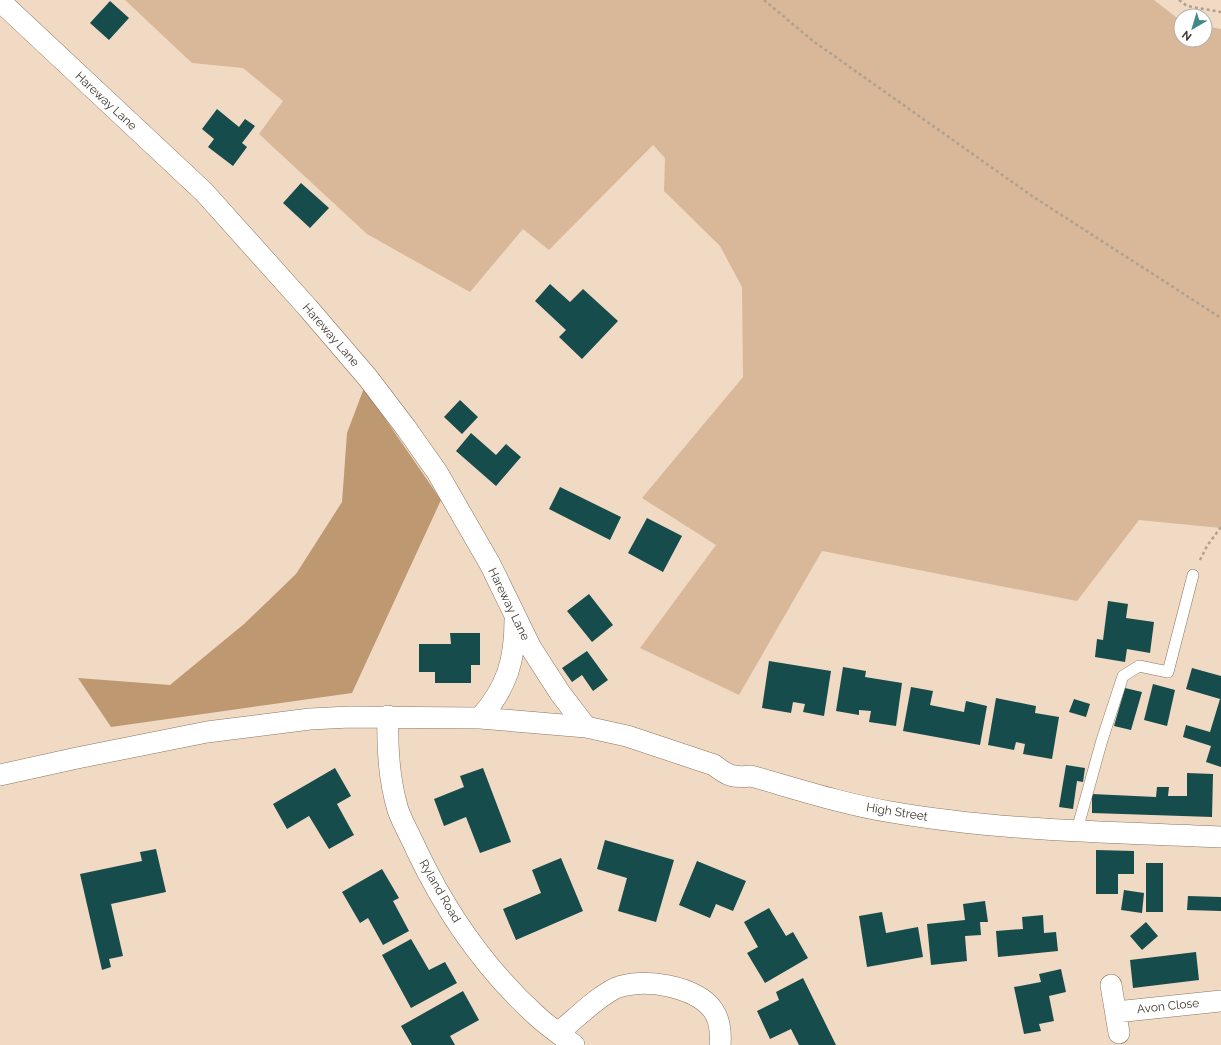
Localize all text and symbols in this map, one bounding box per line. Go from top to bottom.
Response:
north arrow [1173,8,1213,48]
text: N [1180,28,1194,43]
street label: Hareway Lane [72,69,140,133]
street label: Hareway Lane [300,301,362,369]
street label: Hareway Lane [485,565,533,643]
street label: High Street [865,800,929,824]
street label: Ryland Road [416,857,464,925]
street label: Avon Close [1136,996,1200,1016]

